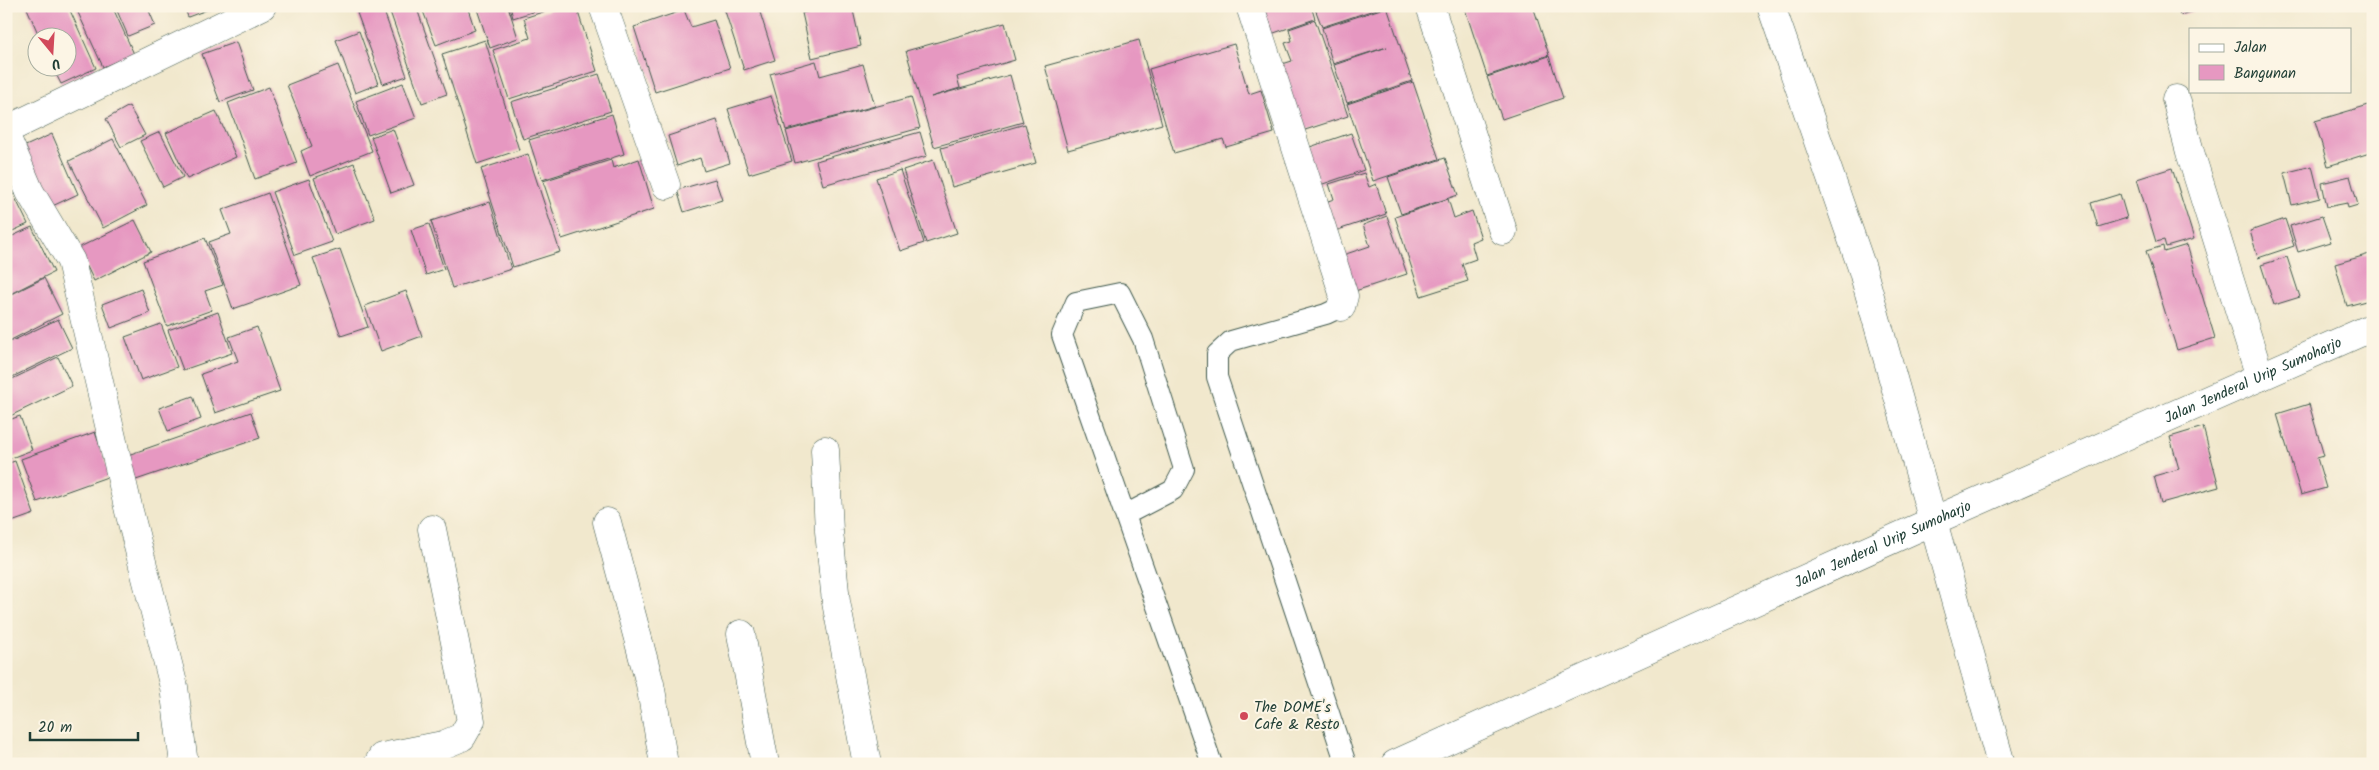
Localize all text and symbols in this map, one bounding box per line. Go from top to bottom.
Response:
north arrow [28,28,78,78]
legend [2189,28,2352,92]
text: Jalan [2234,36,2267,60]
text: U [48,52,63,75]
text: Bangunan [2234,62,2296,86]
street label: Jalan Jenderal Urip Sumoharjo [2161,331,2346,431]
street label: Jalan Jenderal Urip Sumoharjo [1791,494,1976,595]
place label: The DOME's Cafe & Resto [1254,696,1340,737]
scale bar [30,710,138,742]
marker: The DOME's Cafe & Resto [1238,710,1250,722]
text: 20 m [38,716,72,740]

